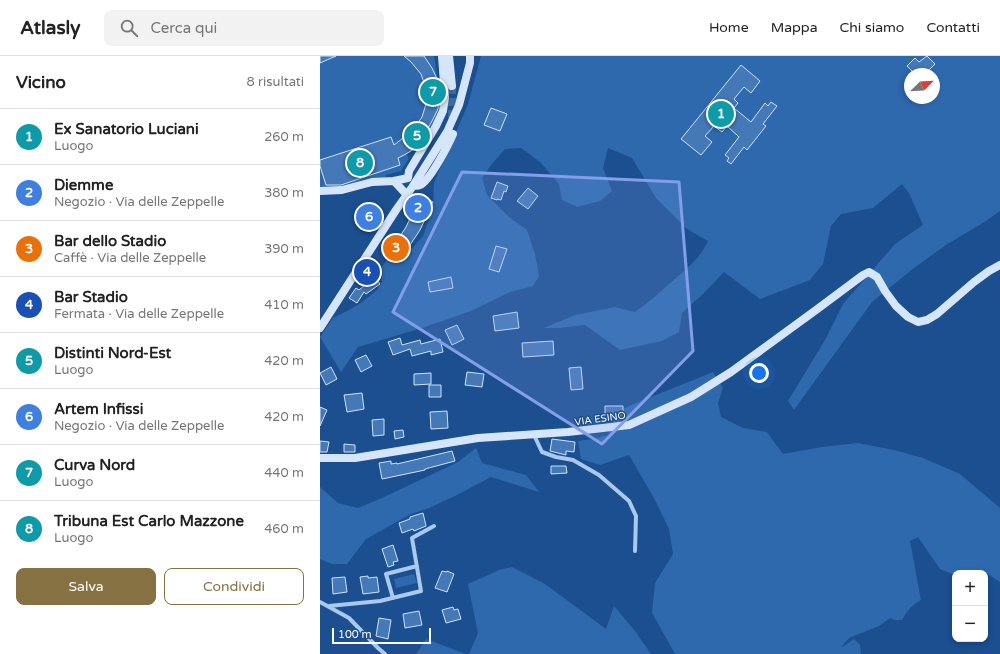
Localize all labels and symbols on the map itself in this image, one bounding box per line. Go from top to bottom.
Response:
north arrow [904,68,940,104]
pin: 7 [420,77,446,107]
pin: 1 [708,99,734,129]
pin: 5 [404,121,430,151]
pin: 8 [347,148,373,178]
pin: 2 [405,193,431,223]
pin: 6 [356,202,382,232]
pin: 3 [383,233,409,263]
pin: 4 [354,257,380,287]
your location [749,363,769,383]
street label: VIA ESINO [574,409,626,429]
scale bar [332,626,431,645]

